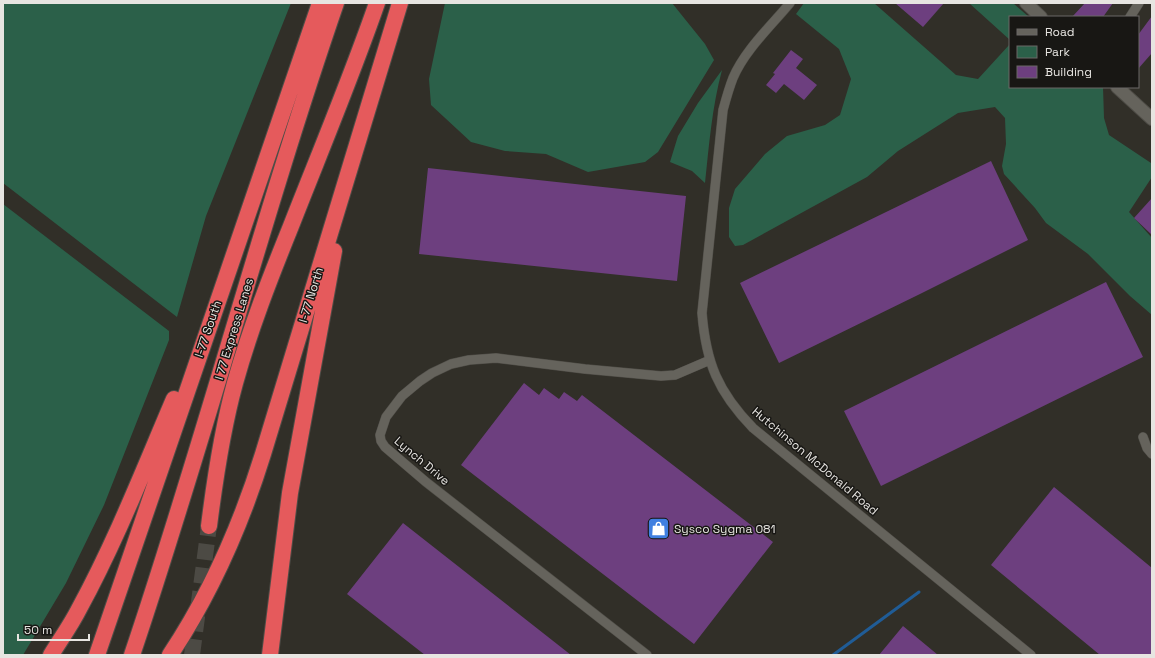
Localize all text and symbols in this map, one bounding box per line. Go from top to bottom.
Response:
legend [1009,16,1139,88]
text: Road [1045,24,1074,40]
text: Park [1045,44,1070,60]
text: Building [1045,64,1092,80]
street label: I-77 North [295,265,327,325]
street label: I 77 Express Lanes [211,276,257,382]
street label: I-77 South [191,298,225,360]
street label: Hutchinson McDonald Road [749,403,881,519]
street label: Lynch Drive [391,433,453,489]
shop icon: Sysco Sygma 081 [645,516,671,542]
place label: Sysco Sygma 081 [674,521,776,537]
scale bar [18,616,89,642]
text: 50 m [24,622,52,638]

